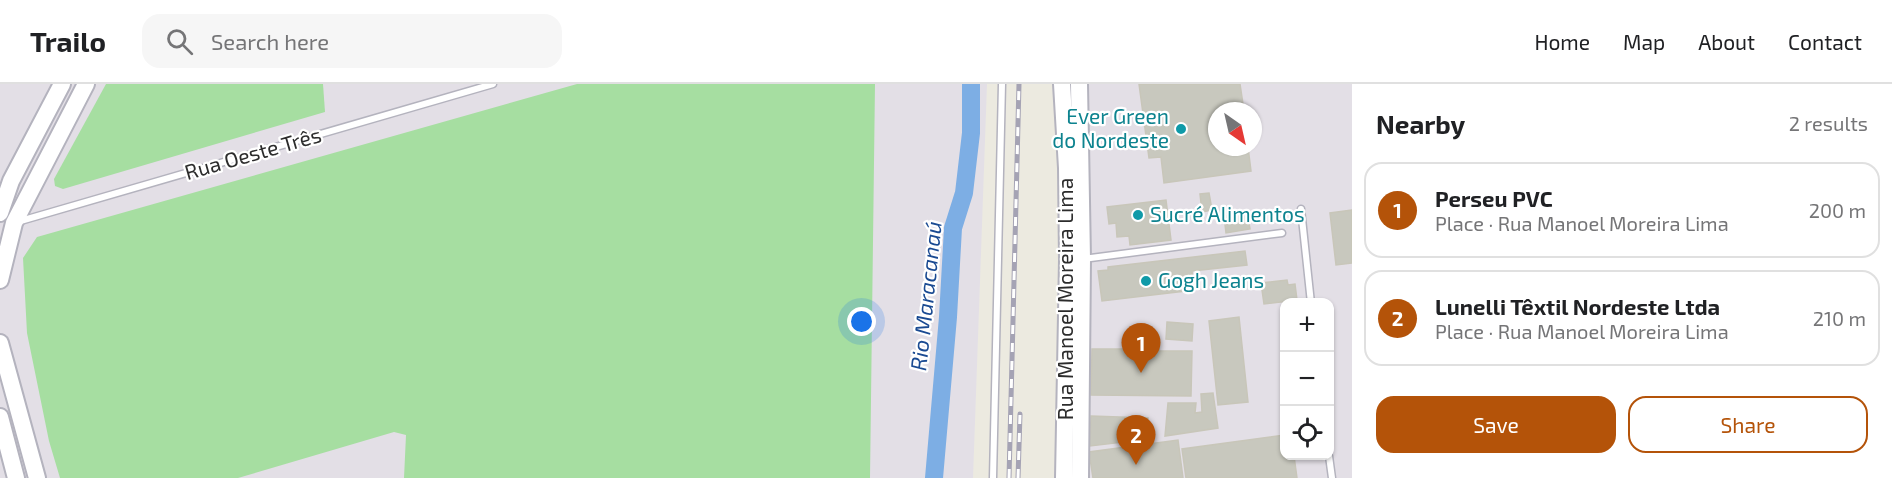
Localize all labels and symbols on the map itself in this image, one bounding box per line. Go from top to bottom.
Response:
north arrow [1208,102,1262,156]
place label: Ever Green do Nordeste [1052,103,1169,152]
street label: Rua Oeste Três [181,121,324,184]
marker: Ever Green do Nordeste [1174,122,1188,136]
street label: Rua Manoel Moreira Lima [1052,178,1077,420]
place label: Sucré Alimentos [1150,201,1305,226]
marker: Sucré Alimentos [1131,208,1145,222]
water label: Rio Maracanaú [904,220,946,372]
place label: Gogh Jeans [1158,267,1264,292]
marker: Gogh Jeans [1139,274,1153,288]
your location [847,307,876,336]
pin: 1 [1122,324,1160,373]
pin: 2 [1116,416,1156,465]

